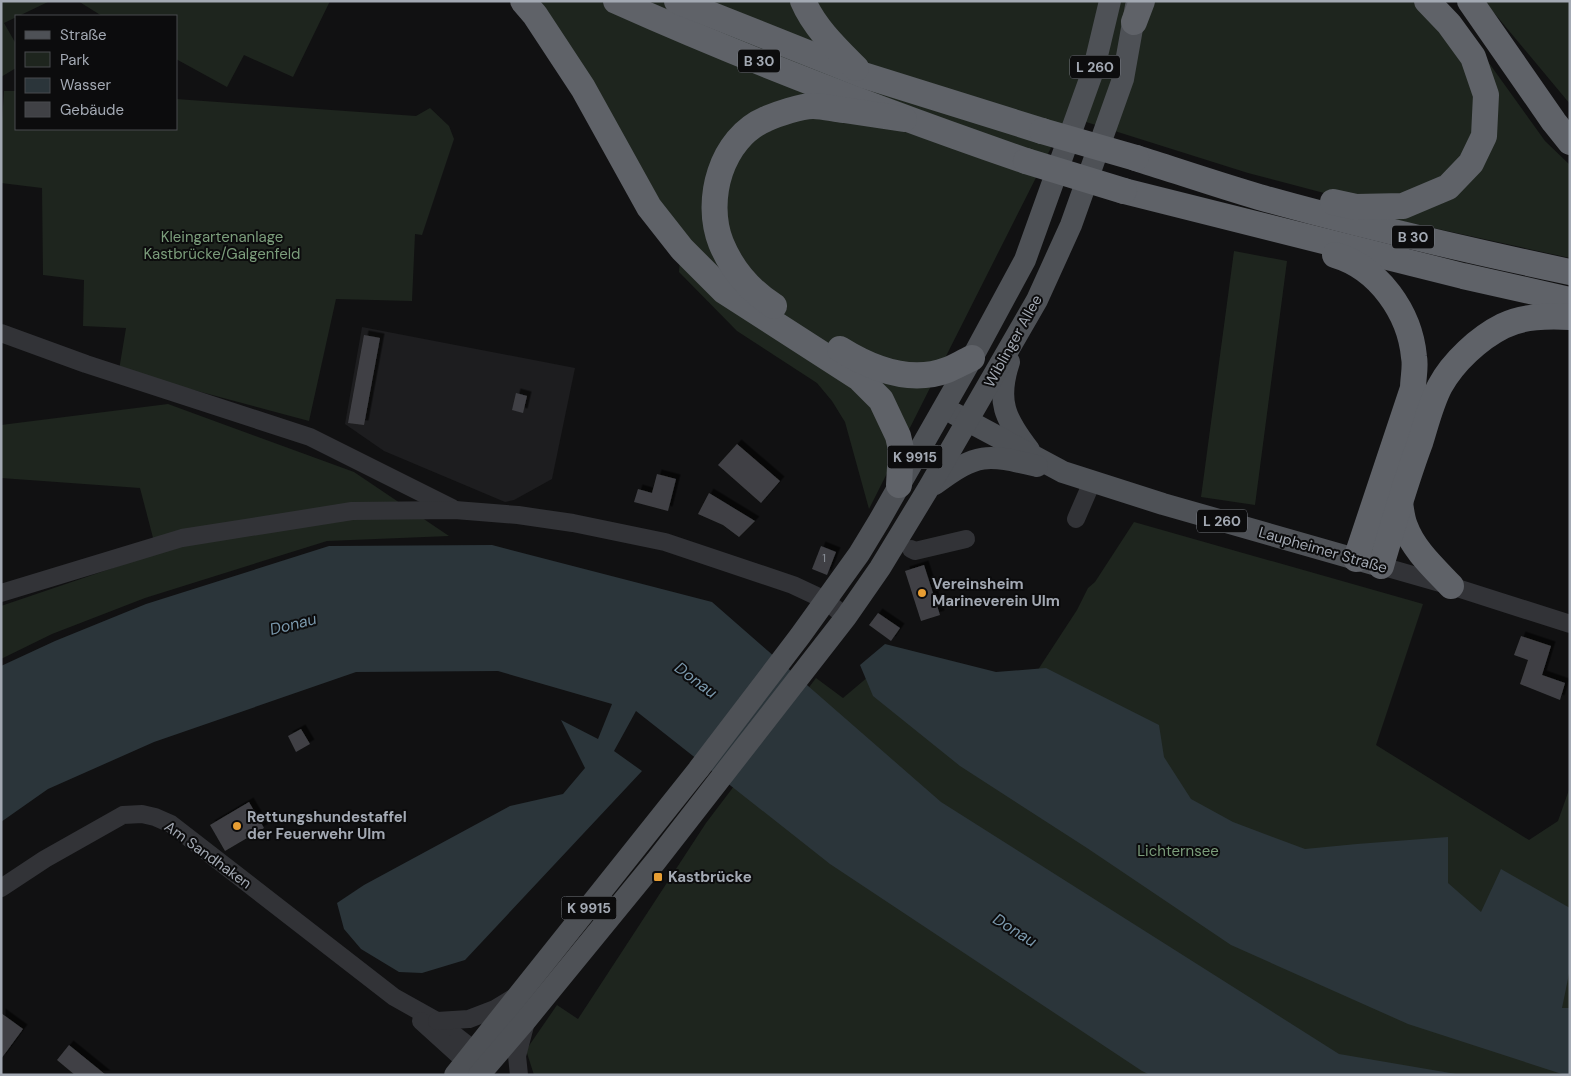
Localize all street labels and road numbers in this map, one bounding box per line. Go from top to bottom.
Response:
road number: B 30 [738,49,780,72]
road number: L 260 [1070,56,1120,78]
road number: B 30 [1392,226,1434,248]
street label: Wiblinger Allee [979,291,1047,391]
road number: K 9915 [888,446,942,468]
road number: L 260 [1197,510,1247,532]
street label: Laupheimer Straße [1256,522,1390,578]
street label: Am Sandhaken [160,817,256,893]
road number: K 9915 [562,896,616,920]

